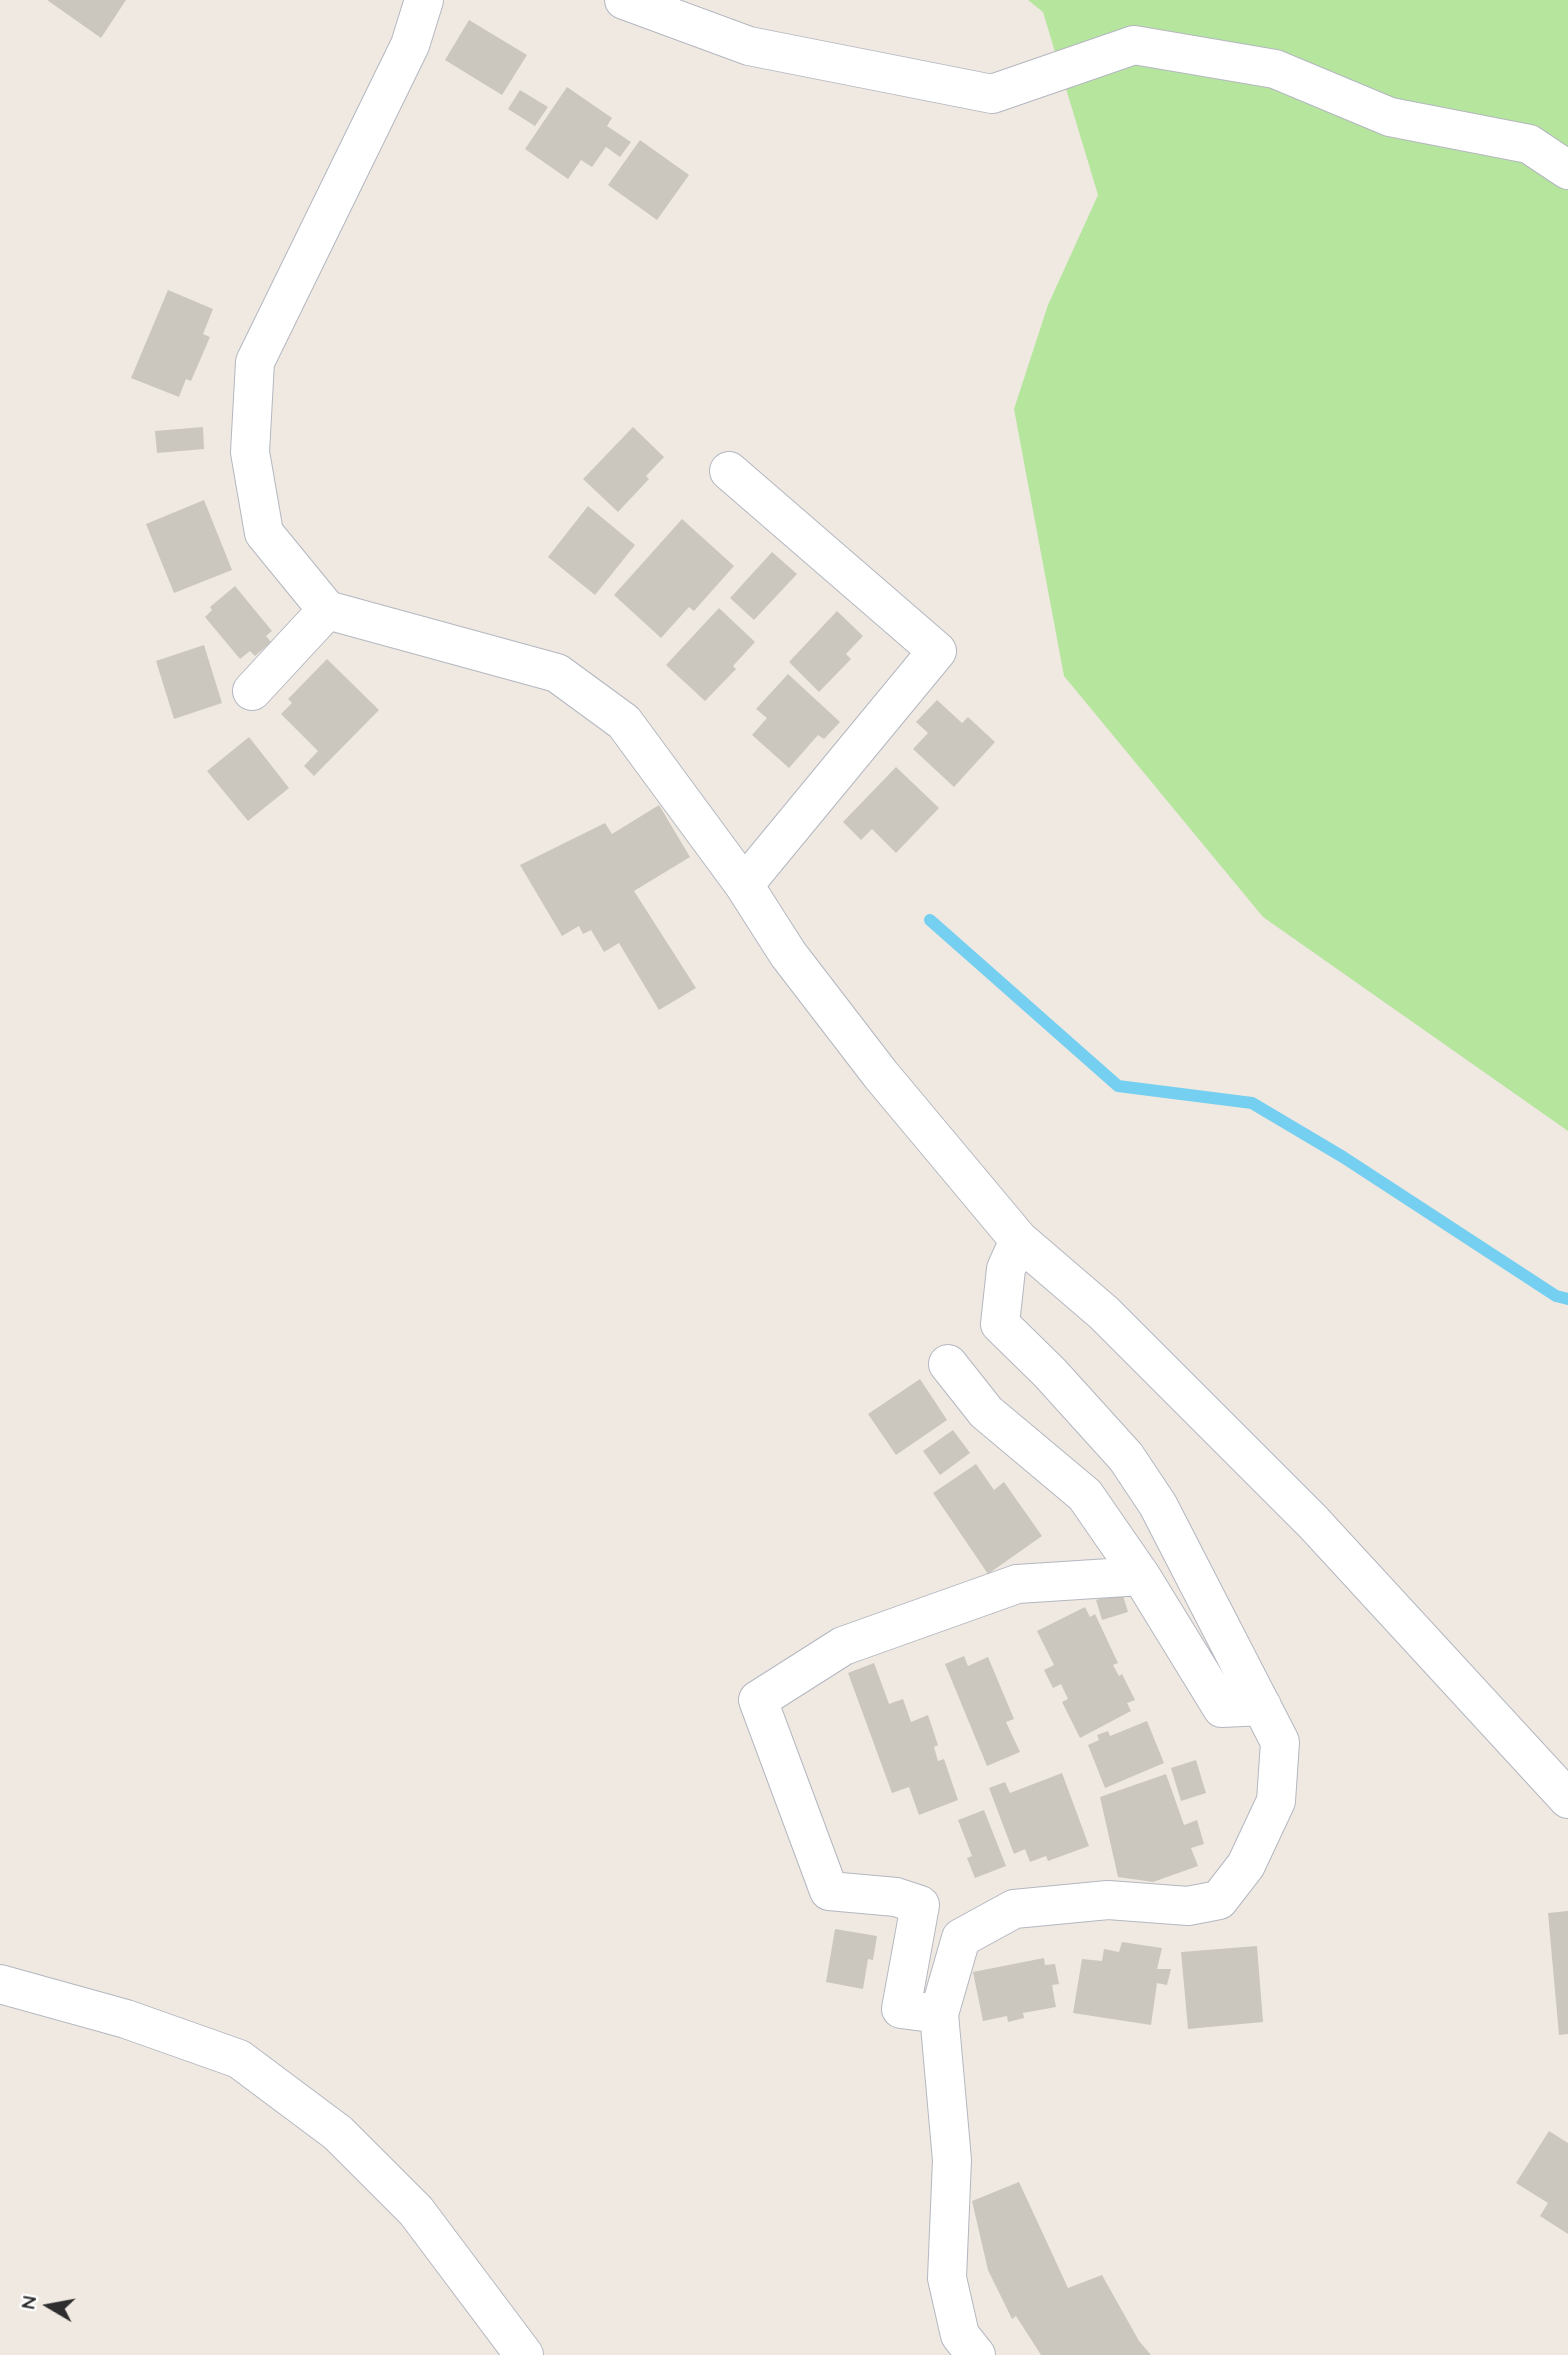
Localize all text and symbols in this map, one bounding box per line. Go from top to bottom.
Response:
north arrow [14,2271,84,2341]
text: N [15,2293,41,2311]

